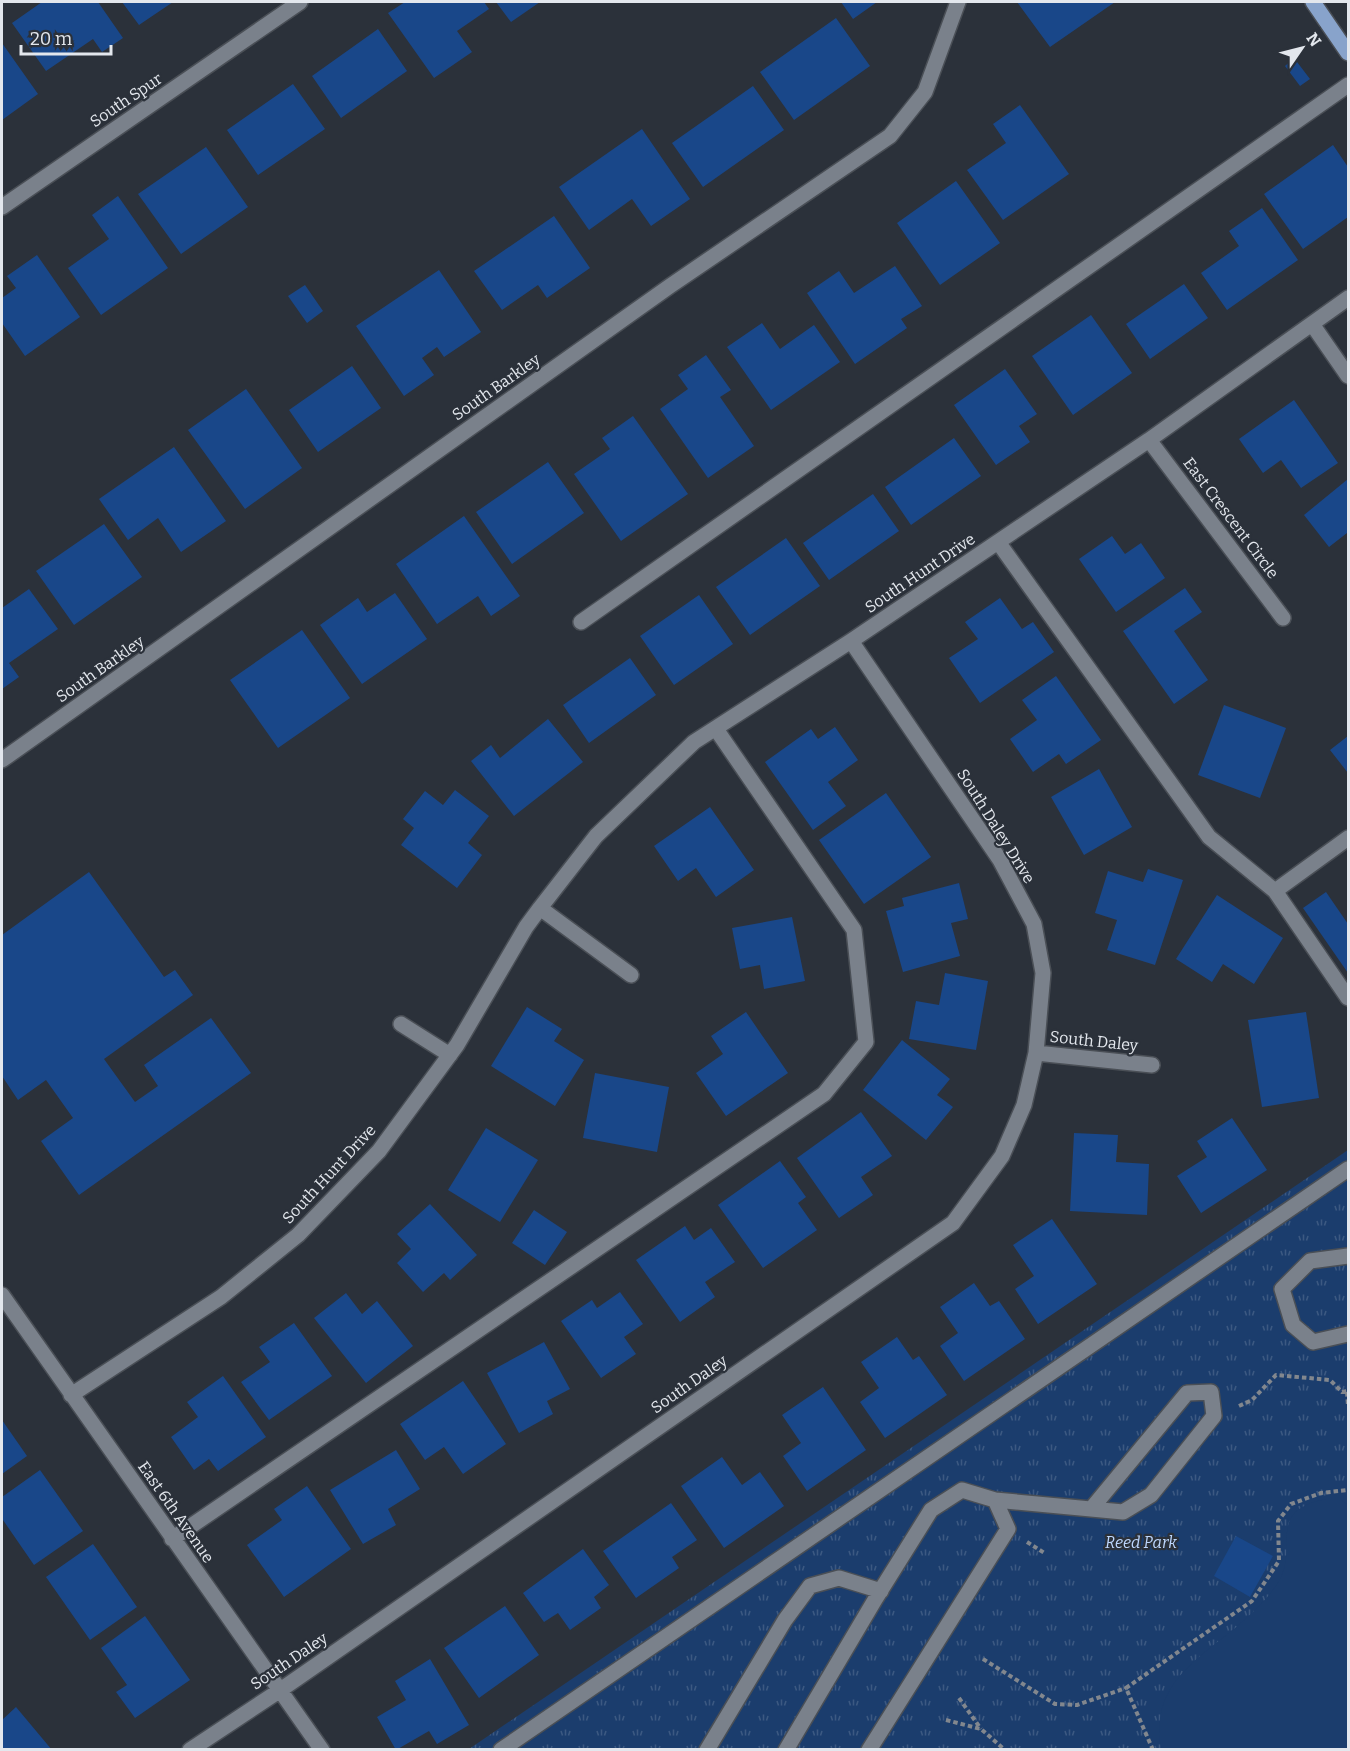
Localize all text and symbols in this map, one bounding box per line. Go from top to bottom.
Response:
scale bar [21,18,111,56]
north arrow [1272,18,1332,78]
text: 20 m [30,28,72,50]
text: N [1303,29,1325,50]
street label: South Spur [86,69,166,131]
street label: South Barkley [448,349,544,424]
street label: East Crescent Circle [1179,454,1283,582]
street label: South Hunt Drive [861,529,979,617]
street label: South Barkley [52,631,148,706]
street label: South Daley Drive [953,765,1039,887]
street label: South Daley [1049,1027,1140,1055]
street label: South Hunt Drive [278,1121,380,1227]
street label: South Daley [647,1350,731,1417]
street label: East 6th Avenue [134,1458,218,1566]
park label: Reed Park [1105,1533,1177,1552]
street label: South Daley [247,1628,332,1694]

